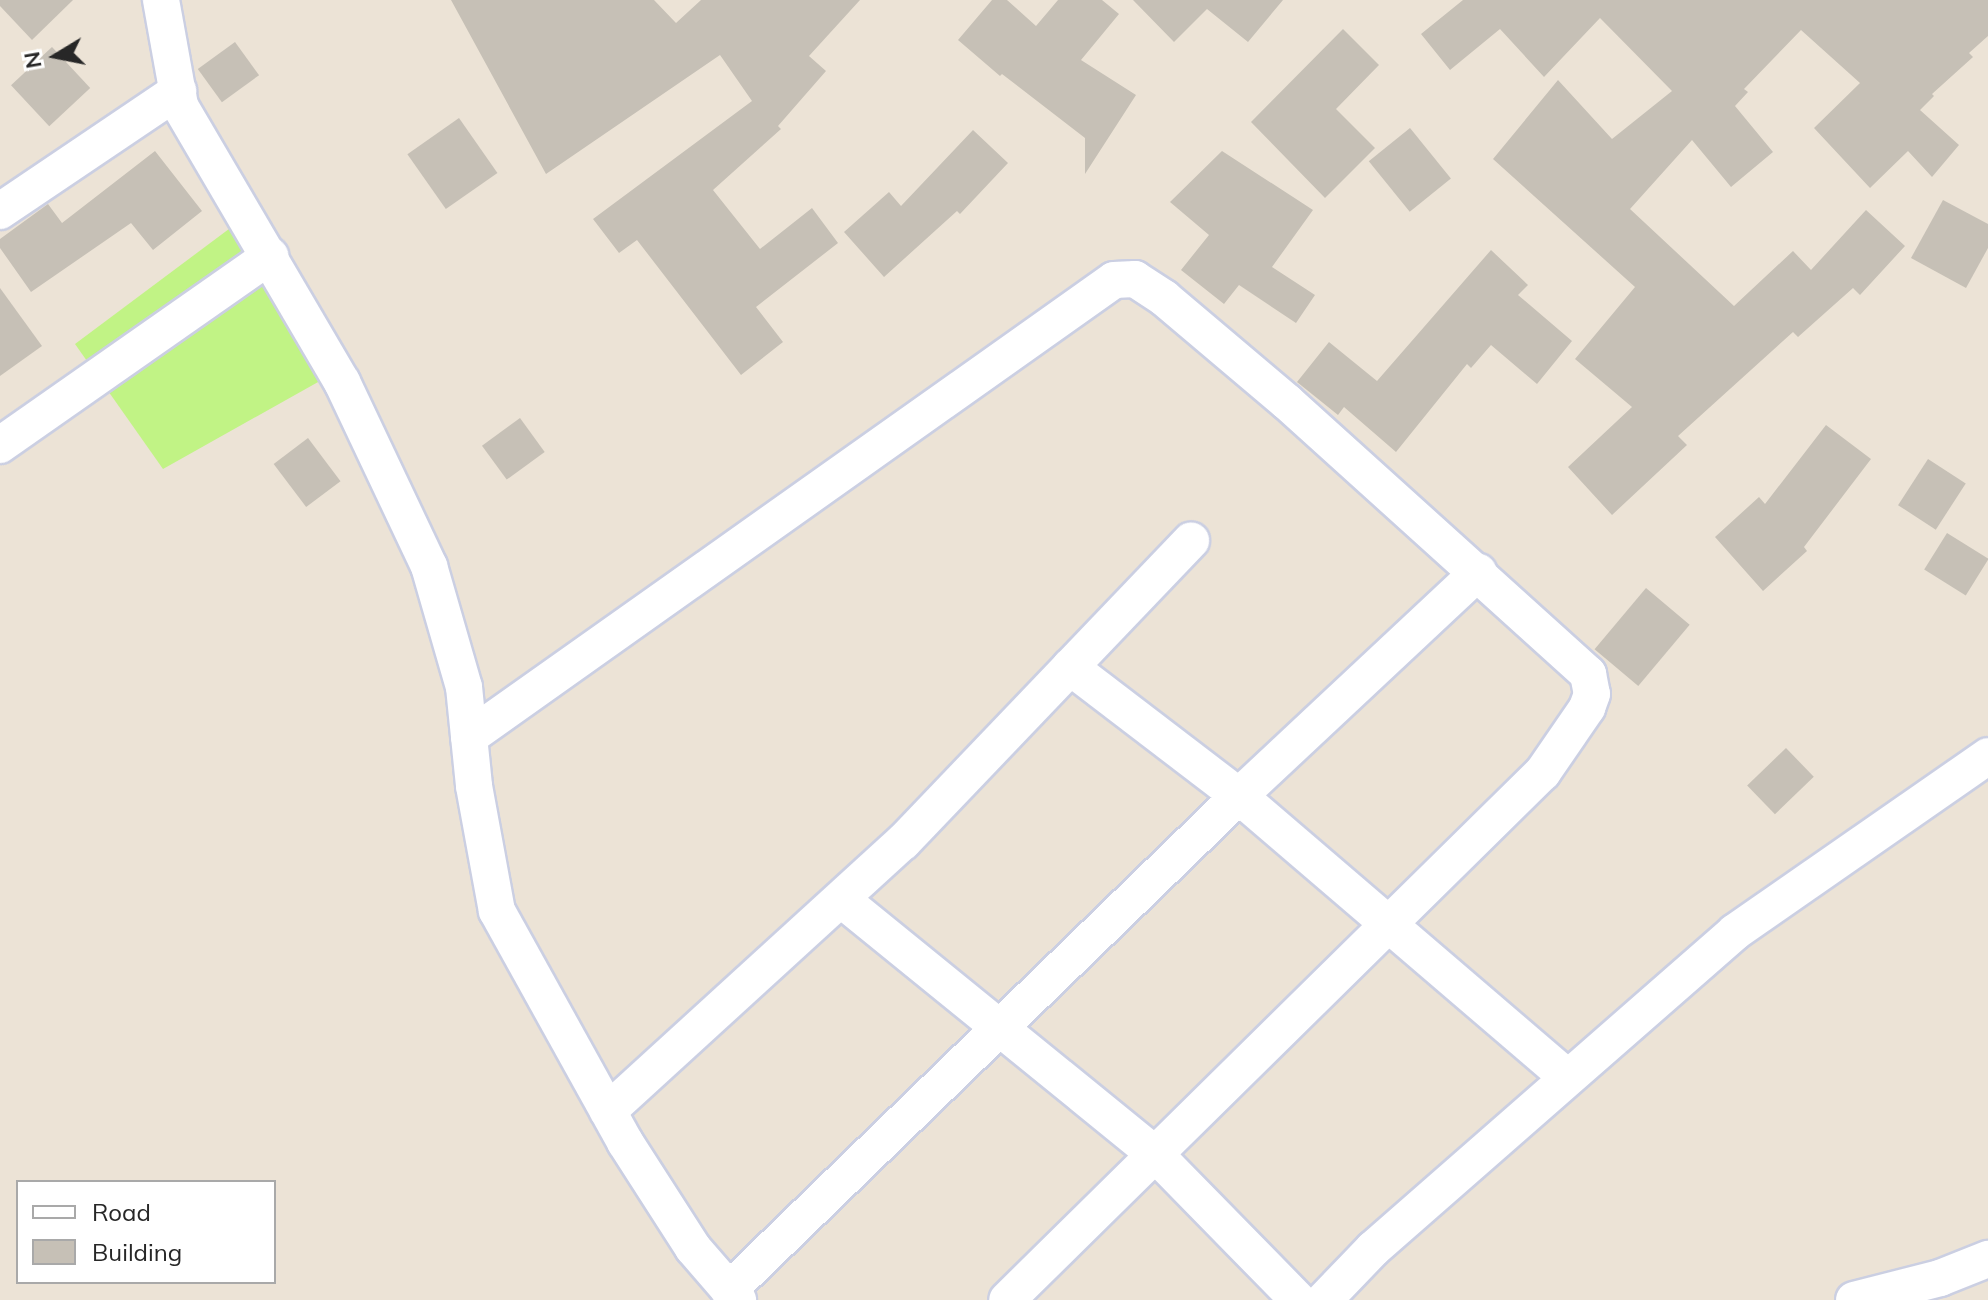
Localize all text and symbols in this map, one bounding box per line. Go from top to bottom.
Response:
north arrow [16,16,96,96]
text: N [17,50,48,71]
legend [16,1180,276,1284]
text: Road [92,1197,151,1227]
text: Building [92,1237,182,1267]

